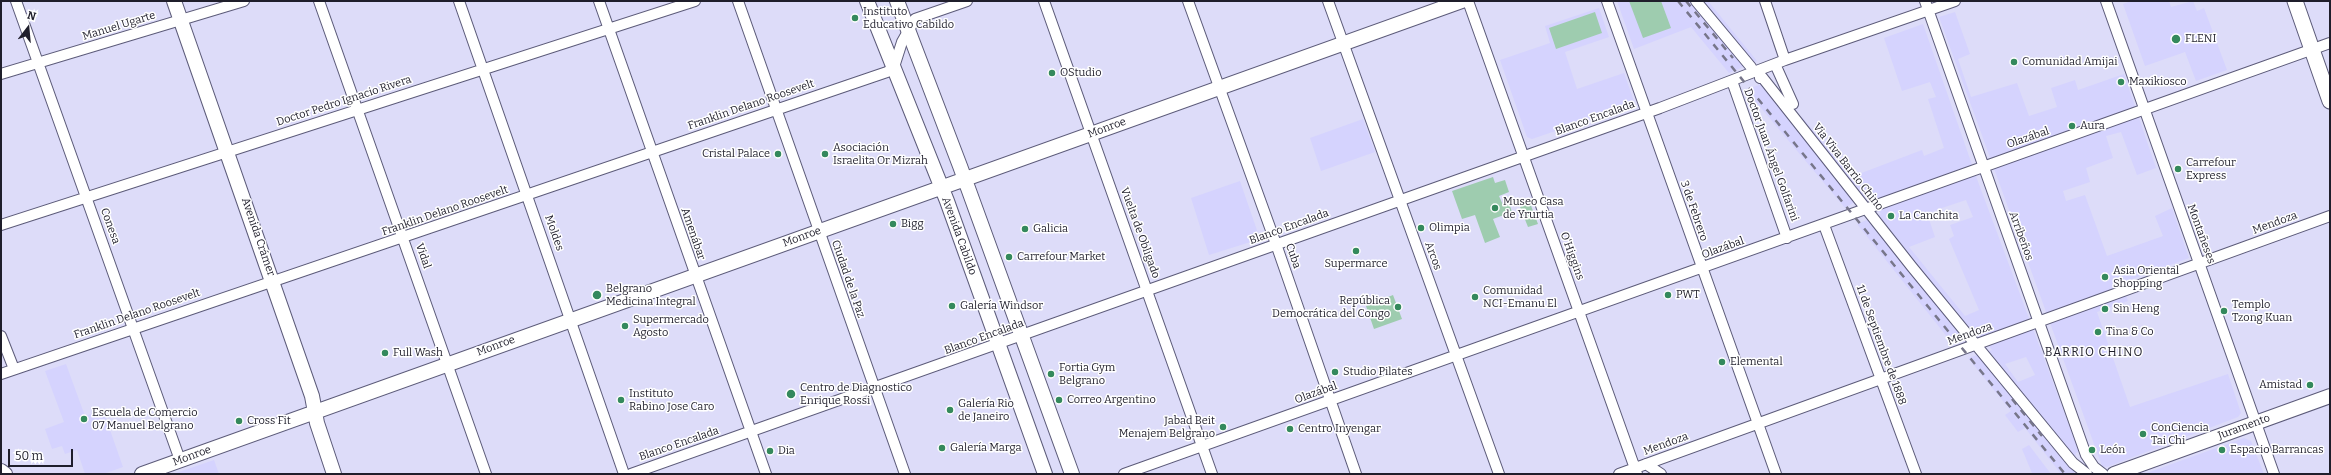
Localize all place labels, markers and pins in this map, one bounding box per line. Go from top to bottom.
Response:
place label: Instituto Educativo Cabildo [863,5,954,31]
marker: Instituto Educativo Cabildo [850,13,860,23]
place label: FLENI [2185,32,2216,46]
marker: FLENI [2170,33,2182,45]
place label: Comunidad Amijai [2022,55,2117,69]
marker: Comunidad Amijai [2009,57,2019,67]
place label: OStudio [1060,66,1101,80]
marker: OStudio [1047,68,1057,78]
place label: Maxikiosco [2129,75,2187,89]
marker: Maxikiosco [2116,77,2126,87]
place label: Aura [2080,119,2105,133]
marker: Aura [2067,121,2077,131]
place label: Asociación Israelita Or Mizrah [833,141,928,167]
place label: Cristal Palace [702,147,770,161]
marker: Cristal Palace [773,149,783,159]
marker: Asociación Israelita Or Mizrah [820,149,830,159]
place label: Carrefour Express [2186,156,2236,182]
marker: Carrefour Express [2173,164,2183,174]
place label: Museo Casa de Yrurtia [1503,195,1564,221]
marker: Museo Casa de Yrurtia [1490,203,1500,213]
place label: La Canchita [1899,209,1958,223]
marker: La Canchita [1886,211,1896,221]
place label: Bigg [901,217,924,231]
marker: Bigg [888,219,898,229]
place label: Olimpia [1429,221,1470,235]
place label: Galicia [1033,222,1068,236]
marker: Olimpia [1416,223,1426,233]
marker: Galicia [1020,224,1030,234]
marker: Supermarce [1351,246,1361,256]
place label: Carrefour Market [1017,250,1105,264]
marker: Carrefour Market [1004,252,1014,262]
place label: Supermarce [1324,257,1388,271]
place label: Asia Oriental Shopping [2113,264,2179,290]
marker: Asia Oriental Shopping [2100,272,2110,282]
place label: Belgrano Medicina Integral [606,282,696,308]
place label: Comunidad NCI-Emanu El [1483,284,1557,310]
place label: PWT [1676,288,1700,302]
marker: Belgrano Medicina Integral [591,289,603,301]
marker: PWT [1663,290,1673,300]
marker: Comunidad NCI-Emanu El [1470,292,1480,302]
place label: República Democrática del Congo [1272,294,1390,320]
place label: Templo Tzong Kuan [2232,298,2292,324]
place label: Galería Windsor [960,299,1043,313]
marker: Galería Windsor [947,301,957,311]
marker: República Democrática del Congo [1393,302,1403,312]
place label: Sin Heng [2113,302,2159,316]
marker: Sin Heng [2100,304,2110,314]
marker: Templo Tzong Kuan [2219,306,2229,316]
place label: Supermercado Agosto [633,313,709,339]
marker: Supermercado Agosto [620,321,630,331]
place label: Tina & Co [2106,325,2154,339]
marker: Tina & Co [2093,327,2103,337]
place label: Full Wash [393,346,443,360]
marker: Full Wash [380,348,390,358]
place label: Elemental [1730,355,1783,369]
marker: Elemental [1717,357,1727,367]
place label: Fortia Gym Belgrano [1059,361,1115,387]
place label: Studio Pilates [1343,365,1412,379]
marker: Studio Pilates [1330,367,1340,377]
marker: Fortia Gym Belgrano [1046,369,1056,379]
place label: Amistad [2259,378,2302,392]
marker: Amistad [2305,380,2315,390]
place label: Centro de Diagnostico Enrique Rossi [800,381,912,407]
place label: Instituto Rabino Jose Caro [629,387,714,413]
marker: Centro de Diagnostico Enrique Rossi [785,388,797,400]
place label: Correo Argentino [1067,393,1156,407]
marker: Instituto Rabino Jose Caro [616,395,626,405]
marker: Correo Argentino [1054,395,1064,405]
place label: Galería Rio de Janeiro [958,397,1014,423]
marker: Galería Rio de Janeiro [945,405,955,415]
place label: Escuela de Comercio 07 Manuel Belgrano [92,406,197,432]
marker: Escuela de Comercio 07 Manuel Belgrano [79,414,89,424]
place label: Cross Fit [247,414,291,428]
place label: Jabad Beit Menajem Belgrano [1119,414,1215,440]
marker: Cross Fit [234,416,244,426]
place label: ConCiencia Tai Chi [2151,421,2209,447]
marker: Jabad Beit Menajem Belgrano [1218,422,1228,432]
place label: Centro Inyengar [1298,422,1381,436]
marker: Centro Inyengar [1285,424,1295,434]
marker: ConCiencia Tai Chi [2138,429,2148,439]
place label: Galería Marga [950,441,1022,455]
marker: Galería Marga [937,443,947,453]
place label: León [2100,443,2125,457]
place label: Espacio Barrancas [2230,443,2324,457]
place label: Dia [778,444,795,458]
marker: León [2087,445,2097,455]
marker: Espacio Barrancas [2217,445,2227,455]
marker: Dia [765,446,775,456]

